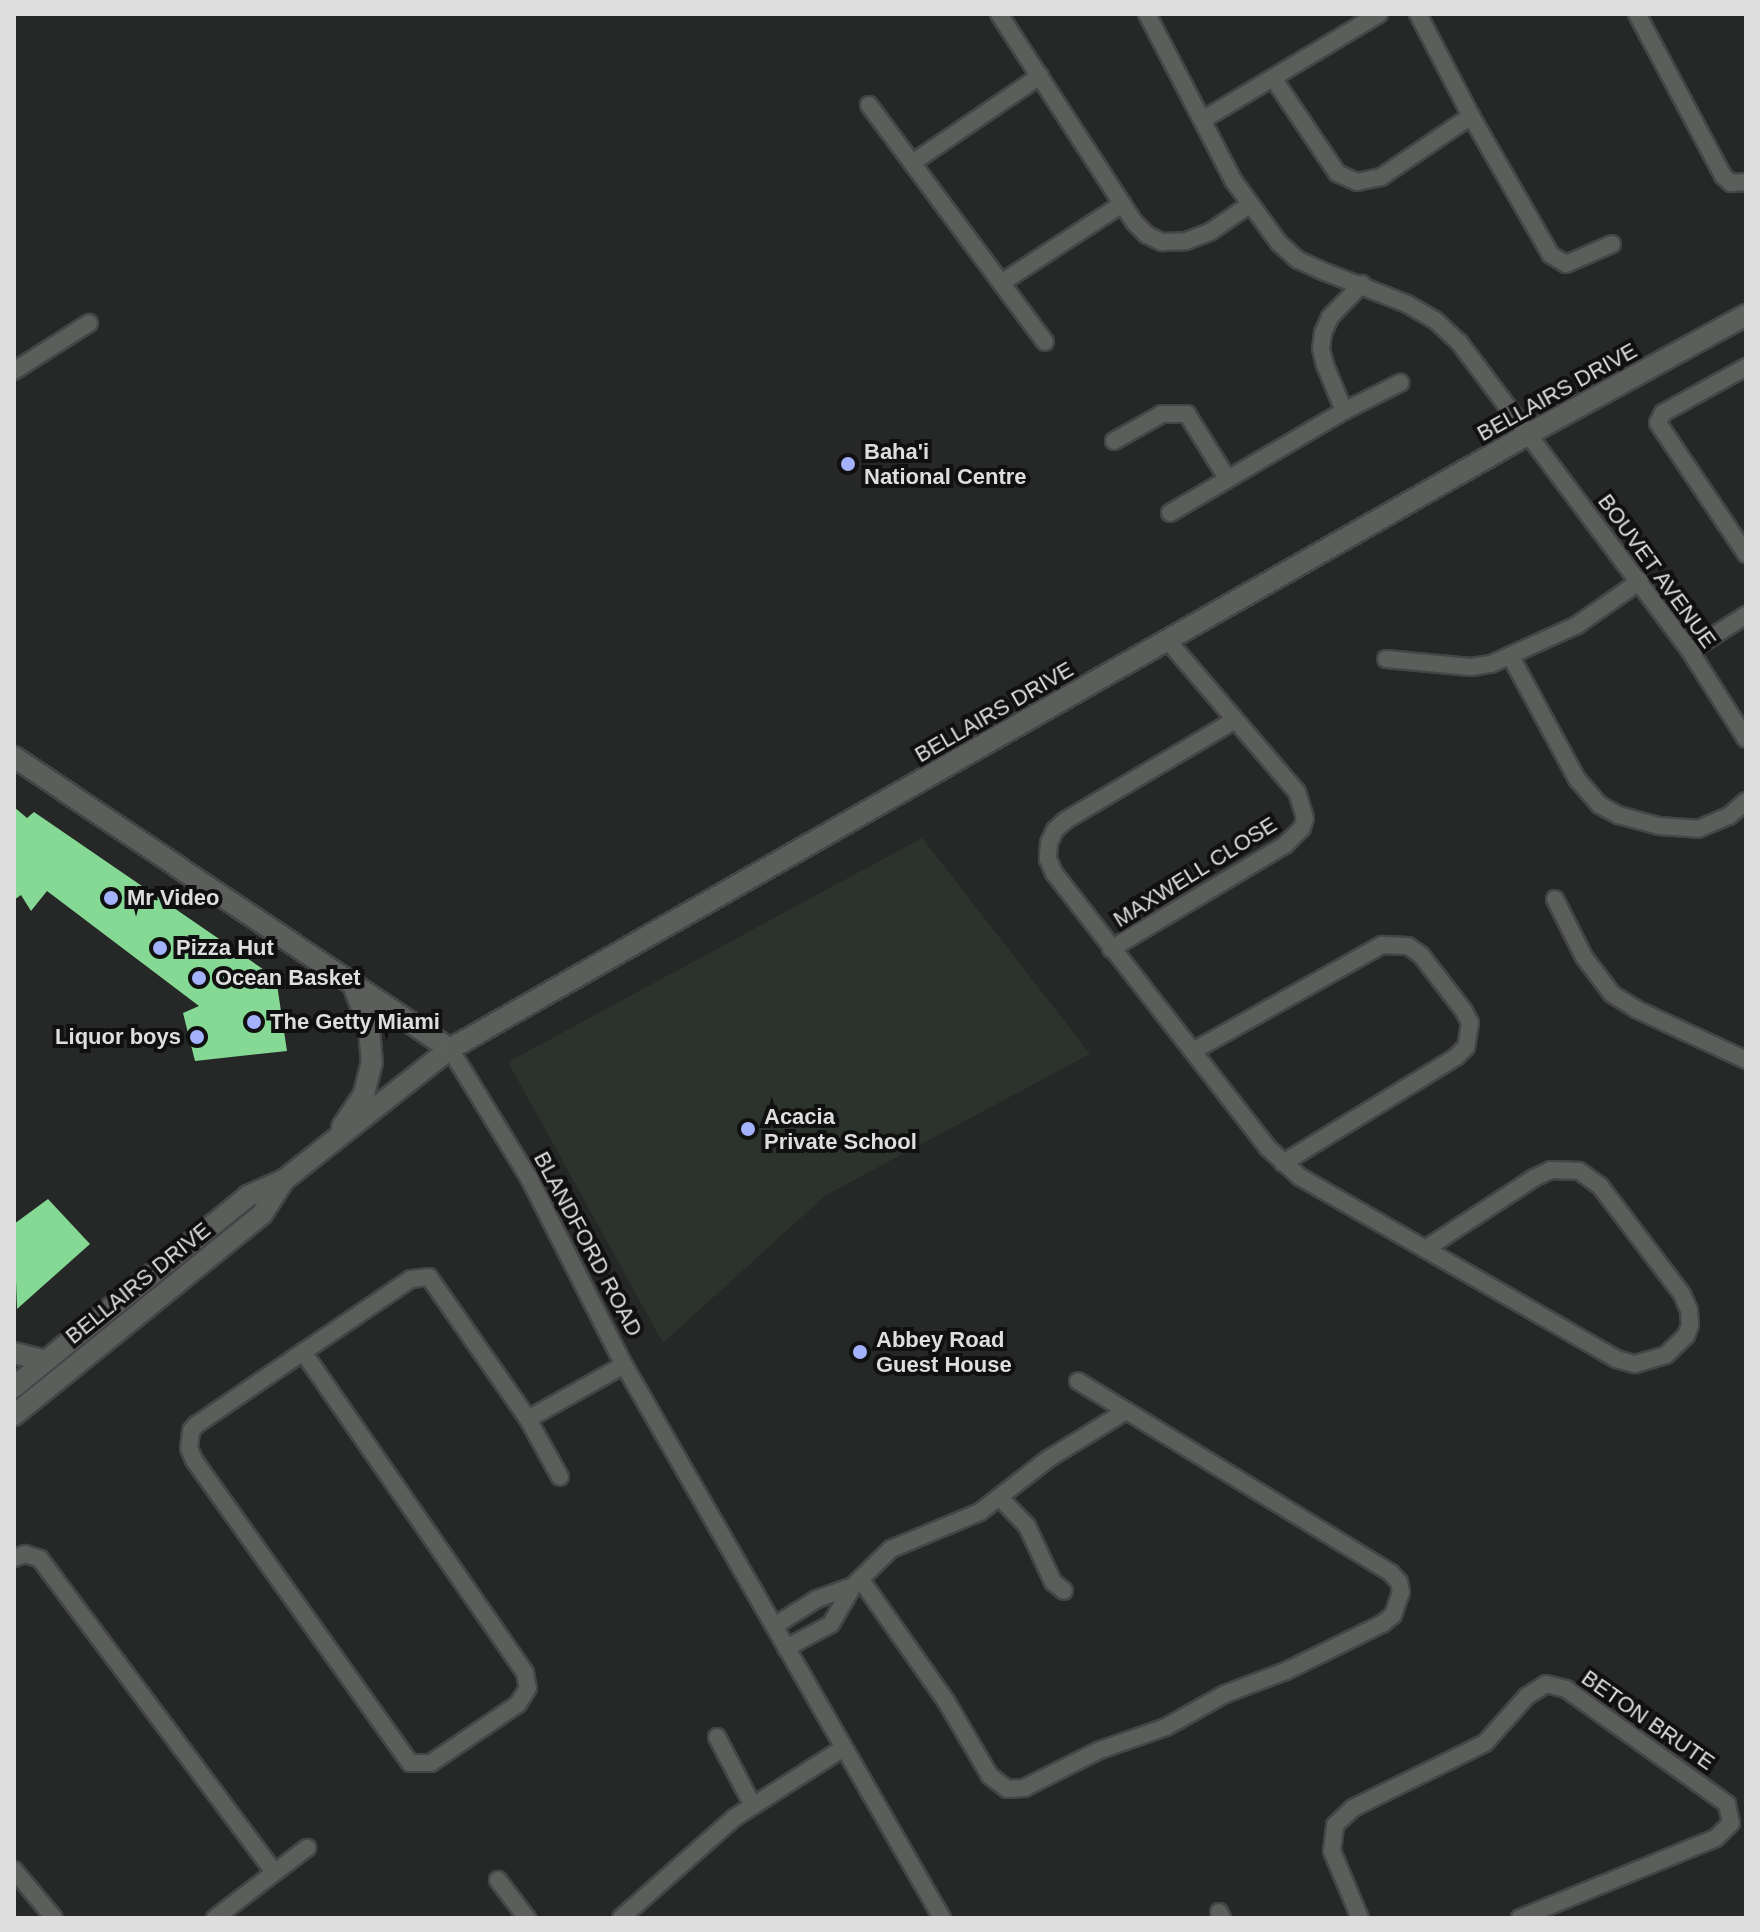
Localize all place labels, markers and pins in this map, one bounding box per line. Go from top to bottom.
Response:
place label: Baha'i National Centre [864,438,1027,490]
marker: Baha'i National Centre [839,455,857,473]
place label: Mr Video [127,885,220,911]
marker: Mr Video [102,889,120,907]
place label: Pizza Hut [176,935,274,961]
marker: Pizza Hut [151,939,169,957]
place label: Ocean Basket [215,965,361,991]
marker: Ocean Basket [190,969,208,987]
place label: The Getty Miami [270,1009,440,1035]
marker: The Getty Miami [245,1013,263,1031]
place label: Liquor boys [55,1024,181,1050]
marker: Liquor boys [188,1028,206,1046]
place label: Acacia Private School [764,1103,917,1154]
marker: Acacia Private School [739,1120,757,1138]
place label: Abbey Road Guest House [876,1326,1012,1378]
marker: Abbey Road Guest House [851,1343,869,1361]

